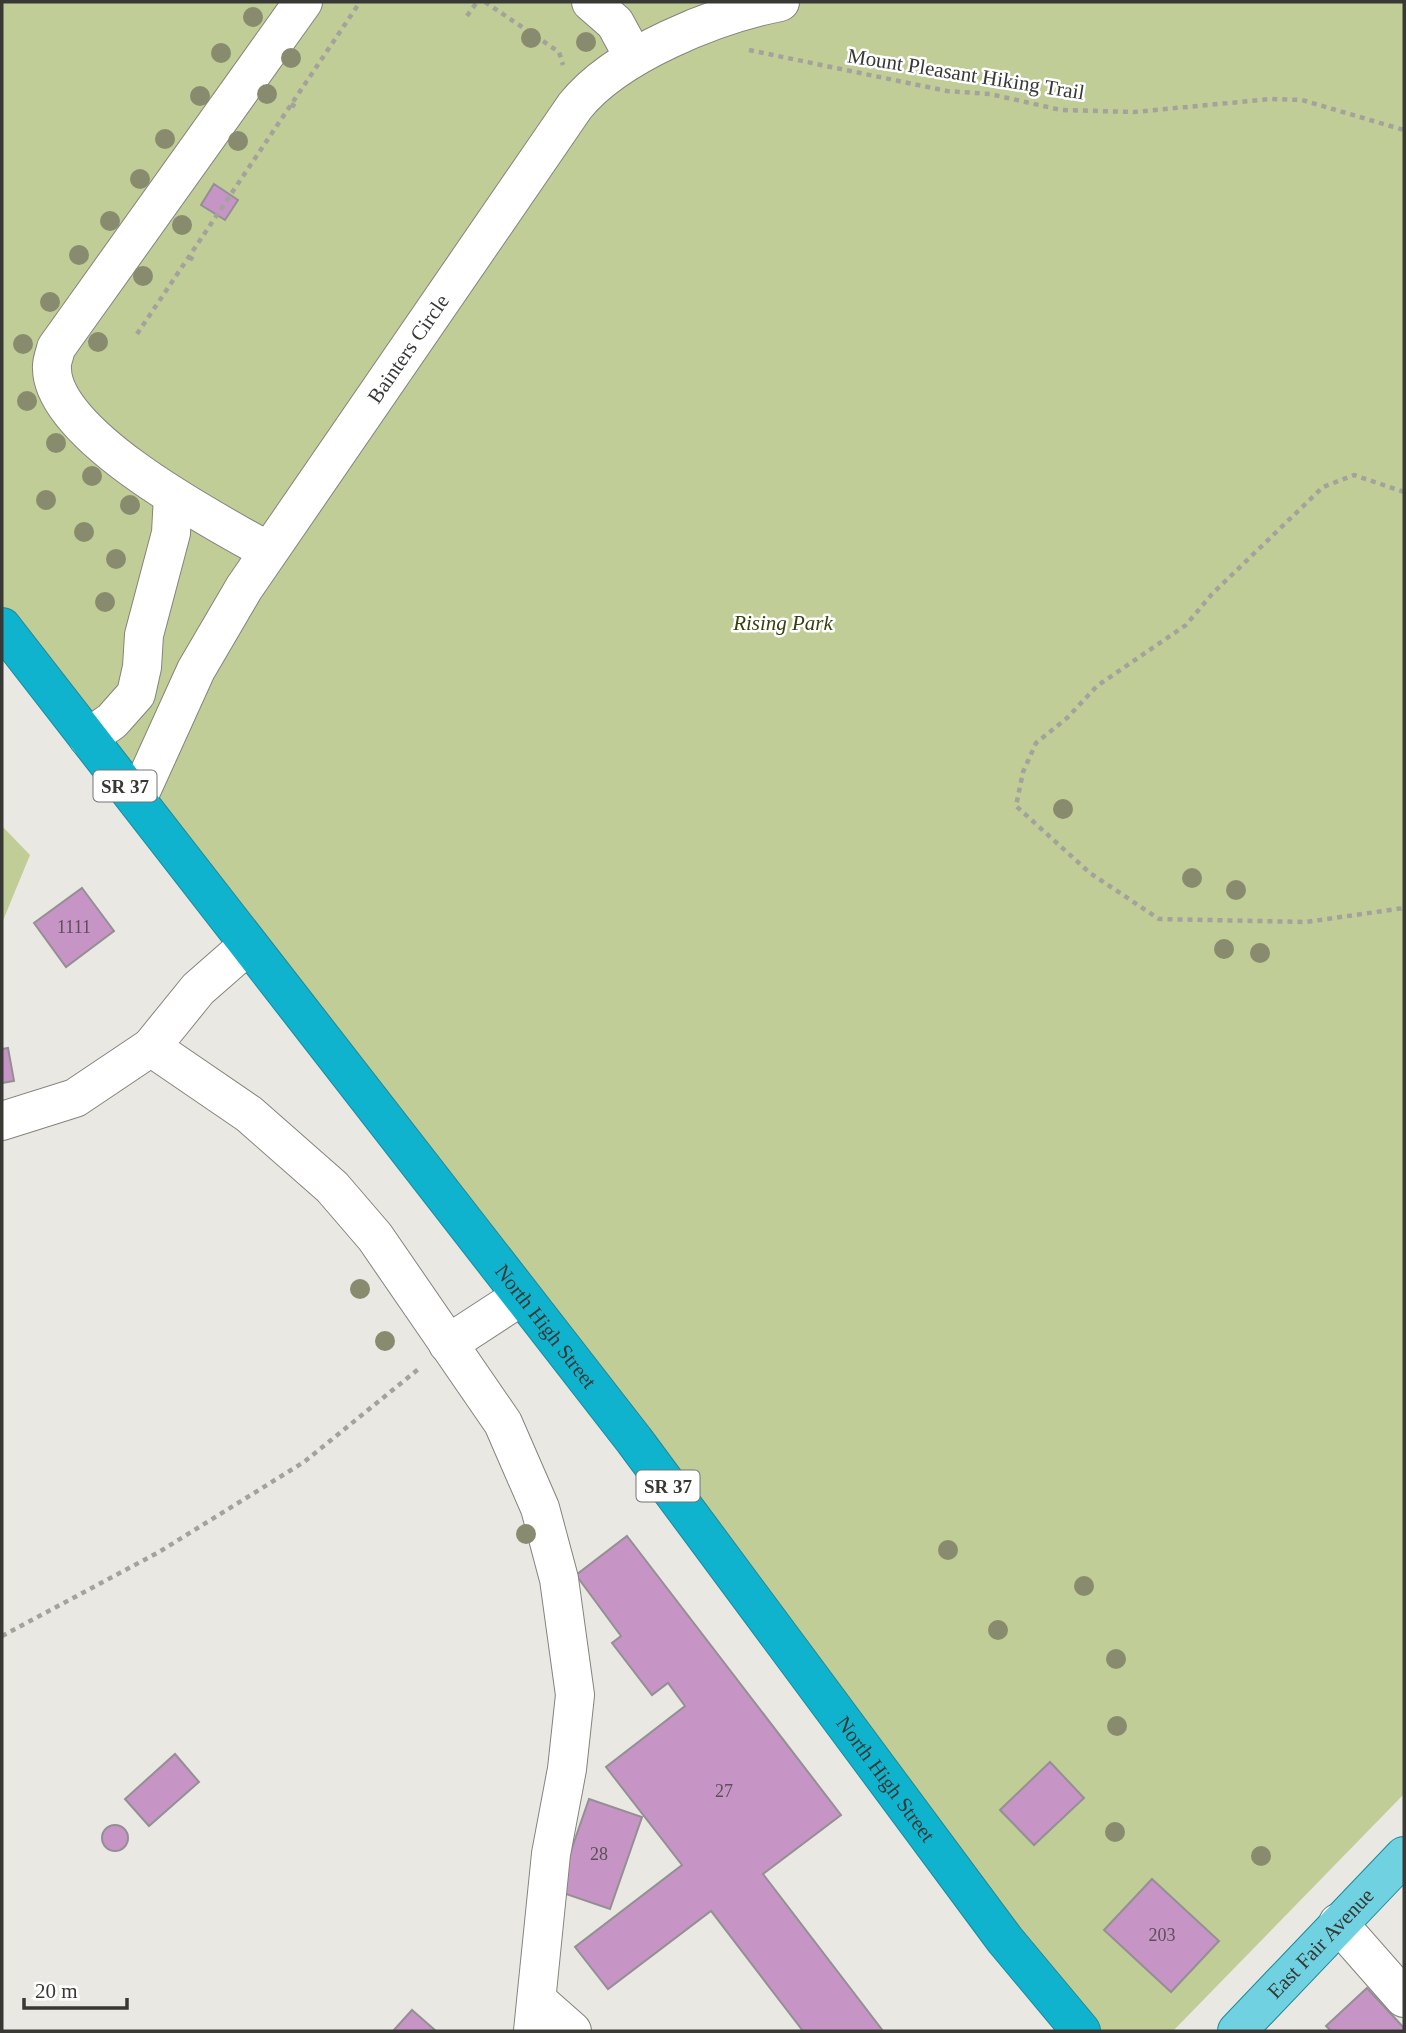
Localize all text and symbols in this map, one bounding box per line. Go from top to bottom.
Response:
street label: Mount Pleasant Hiking Trail [846,43,1086,105]
street label: Bainters Circle [363,290,454,408]
park label: Rising Park [732,611,834,635]
road number: SR 37 [94,771,156,802]
house number: 1111 [57,917,91,937]
street label: North High Street [490,1260,602,1393]
road number: SR 37 [636,1470,700,1502]
street label: North High Street [831,1711,940,1847]
house number: 27 [715,1781,733,1801]
house number: 28 [590,1844,608,1864]
street label: East Fair Avenue [1262,1883,1379,2004]
house number: 203 [1149,1925,1176,1945]
scale bar [24,1966,128,2010]
text: 20 m [35,1979,78,2003]

